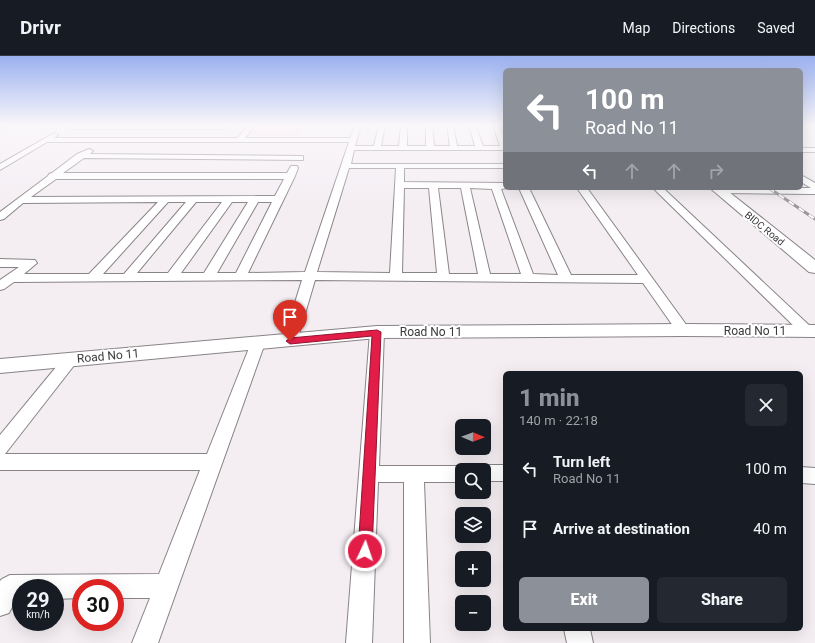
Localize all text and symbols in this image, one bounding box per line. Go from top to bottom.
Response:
text: Drivr [20,16,61,39]
text: Map [623,20,650,36]
text: Directions [672,20,735,36]
text: Saved [757,20,795,36]
text: 100 m [585,83,664,116]
icon: left [519,84,571,136]
text: Road No 11 [585,117,679,138]
icon: left [579,160,601,182]
icon: ahead [621,160,643,182]
icon: ahead [663,160,685,182]
icon: right [705,160,727,182]
street label: BIDC Road [743,209,787,248]
pin [273,300,307,341]
icon: arrive [279,306,301,328]
street label: Road No 11 [724,324,786,338]
street label: Road No 11 [400,325,462,339]
street label: Road No 11 [76,346,140,366]
text: 1 min [519,384,580,412]
button: close [745,384,787,426]
text: 140 m · 22:18 [519,413,598,428]
north arrow [455,419,491,455]
map controls [455,419,491,631]
text: Turn left [553,453,610,471]
icon: left [519,458,541,480]
text: 100 m [745,460,787,478]
button: search [455,463,491,499]
text: Road No 11 [553,471,621,486]
button: layers [455,507,491,543]
icon: arrive [519,518,541,540]
text: Arrive at destination [553,520,690,538]
text: 40 m [753,520,787,538]
position arrow [344,530,386,572]
button: + [455,551,491,587]
button: Exit [519,577,649,623]
button: Share [657,577,787,623]
speed limit sign: 30 [72,579,124,631]
text: 29 [27,588,49,612]
button: − [455,595,491,631]
text: km/h [26,609,50,620]

